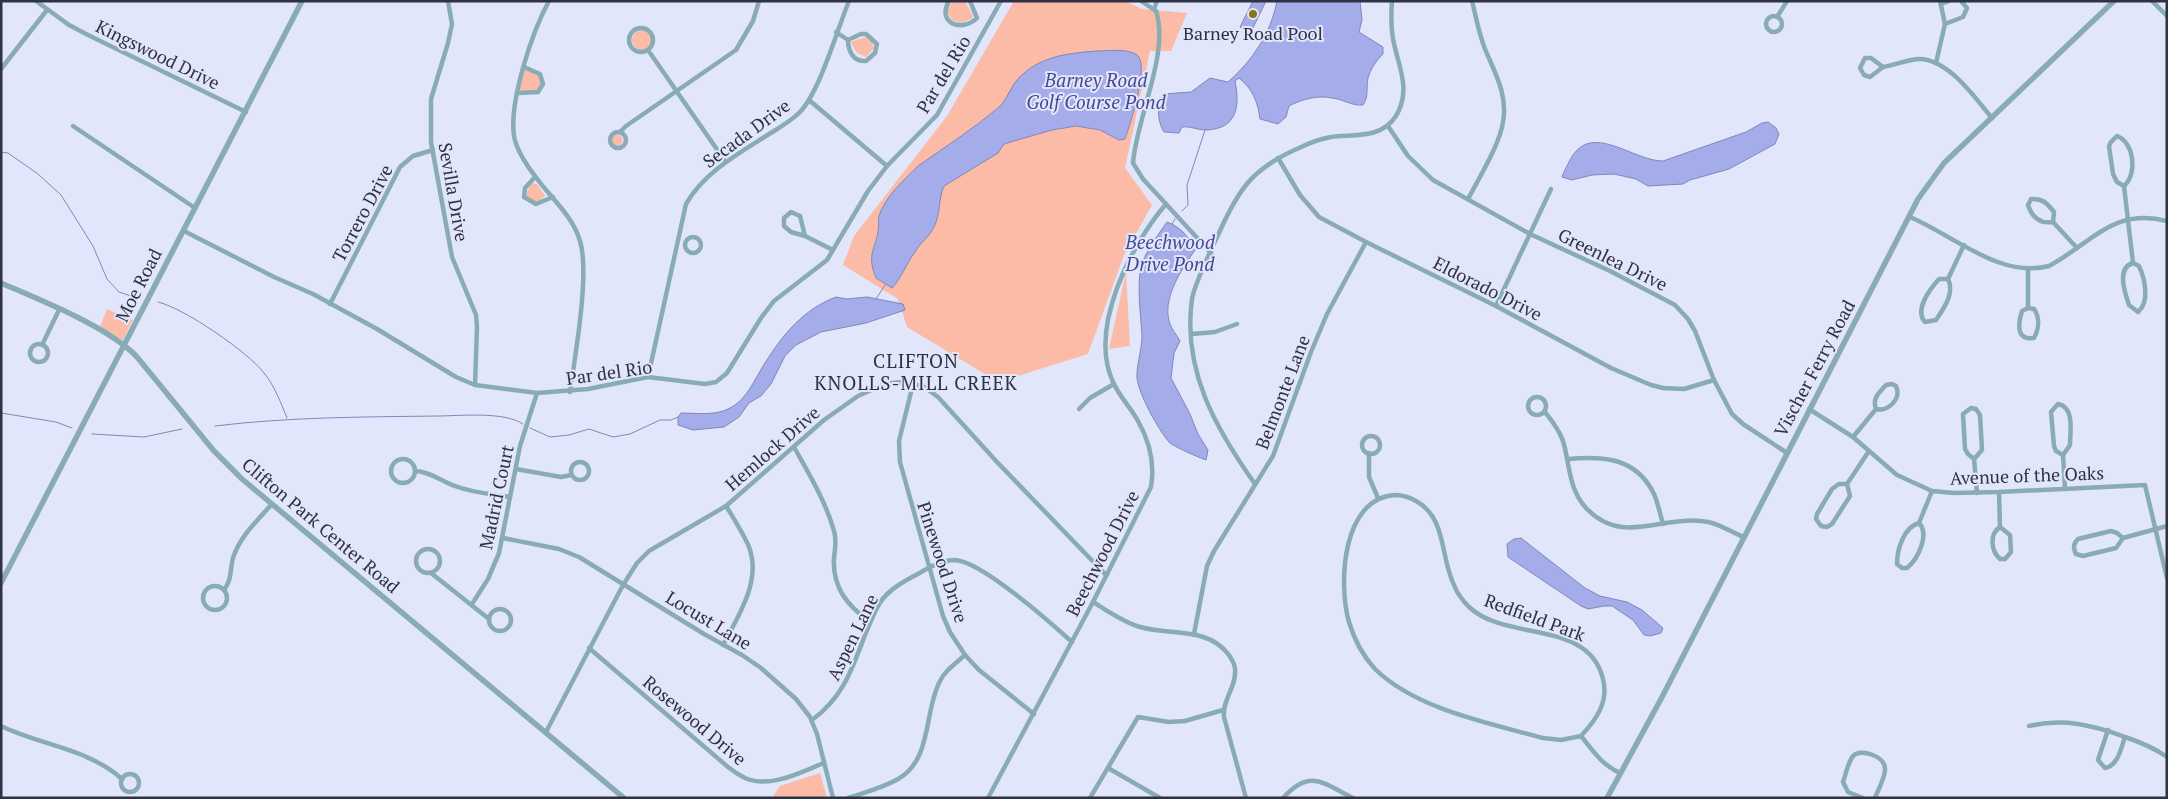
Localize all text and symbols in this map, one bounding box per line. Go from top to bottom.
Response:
marker: Barney Road Pool [1247,8,1259,20]
street label: Kingswood Drive [92,14,224,94]
place label: Barney Road Pool [1183,21,1323,45]
street label: Par del Rio [910,31,976,117]
water label: Barney Road Golf Course Pond [1026,67,1167,114]
street label: Secada Drive [697,93,795,173]
street label: Sevilla Drive [433,141,475,243]
street label: Torrero Drive [326,160,398,266]
street label: Greenlea Drive [1554,222,1672,296]
water label: Beechwood Drive Pond [1124,229,1216,276]
street label: Moe Road [109,244,167,326]
street label: Eldorado Drive [1429,250,1547,326]
street label: Vischer Ferry Road [1768,296,1860,440]
street label: Belmonte Lane [1249,331,1315,453]
district label: CLIFTON KNOLLS-MILL CREEK [814,348,1018,395]
street label: Par del Rio [564,354,654,390]
street label: Hemlock Drive [720,400,824,496]
street label: Madrid Court [473,442,519,552]
street label: Clifton Park Center Road [237,452,405,598]
street label: Avenue of the Oaks [1950,460,2104,490]
street label: Beechwood Drive [1060,486,1144,620]
street label: Pinewood Drive [912,498,974,626]
street label: Locust Lane [662,585,756,655]
street label: Redfield Park [1481,588,1589,647]
street label: Aspen Lane [821,590,883,684]
street label: Rosewood Drive [638,670,752,770]

